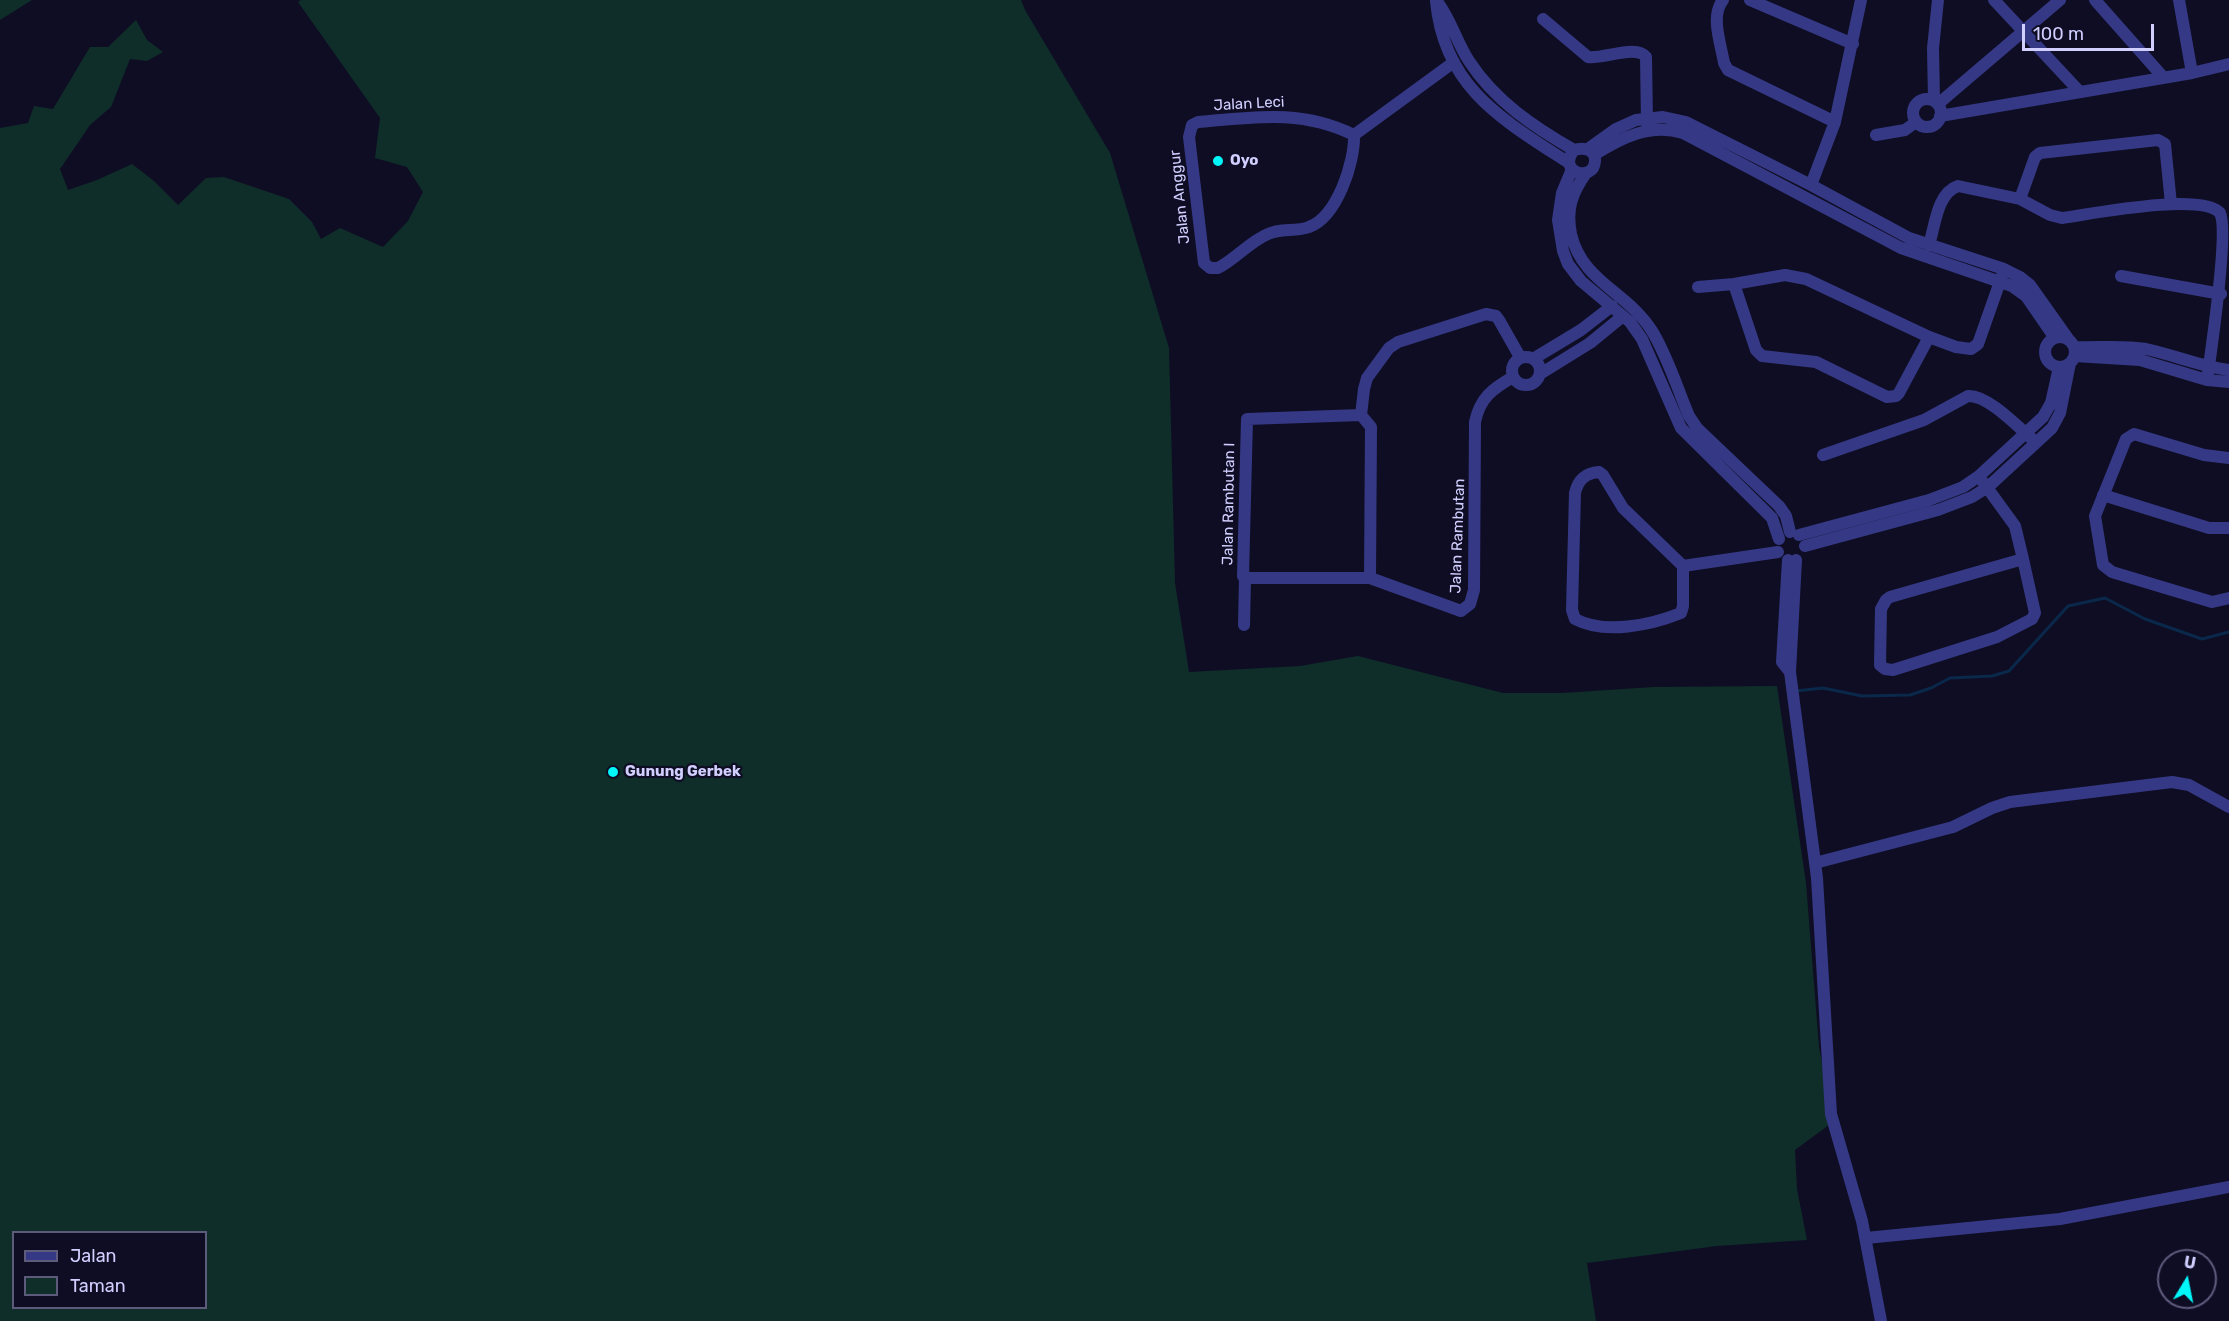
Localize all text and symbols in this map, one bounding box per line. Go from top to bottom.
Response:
scale bar [2025,12,2157,50]
text: 100 m [2033,23,2084,45]
street label: Jalan Leci [1213,93,1285,115]
street label: Jalan Anggur [1166,149,1194,245]
place label: Oyo [1230,152,1258,170]
marker: Oyo [1211,154,1225,168]
street label: Jalan Rambutan I [1219,442,1239,566]
street label: Jalan Rambutan [1447,478,1469,594]
place label: Gunung Gerbek [625,763,741,781]
marker: Gunung Gerbek [606,765,620,779]
legend [12,1231,207,1309]
text: Jalan [70,1245,117,1267]
north arrow [2157,1249,2217,1309]
text: U [2182,1252,2197,1273]
text: Taman [70,1275,126,1297]

